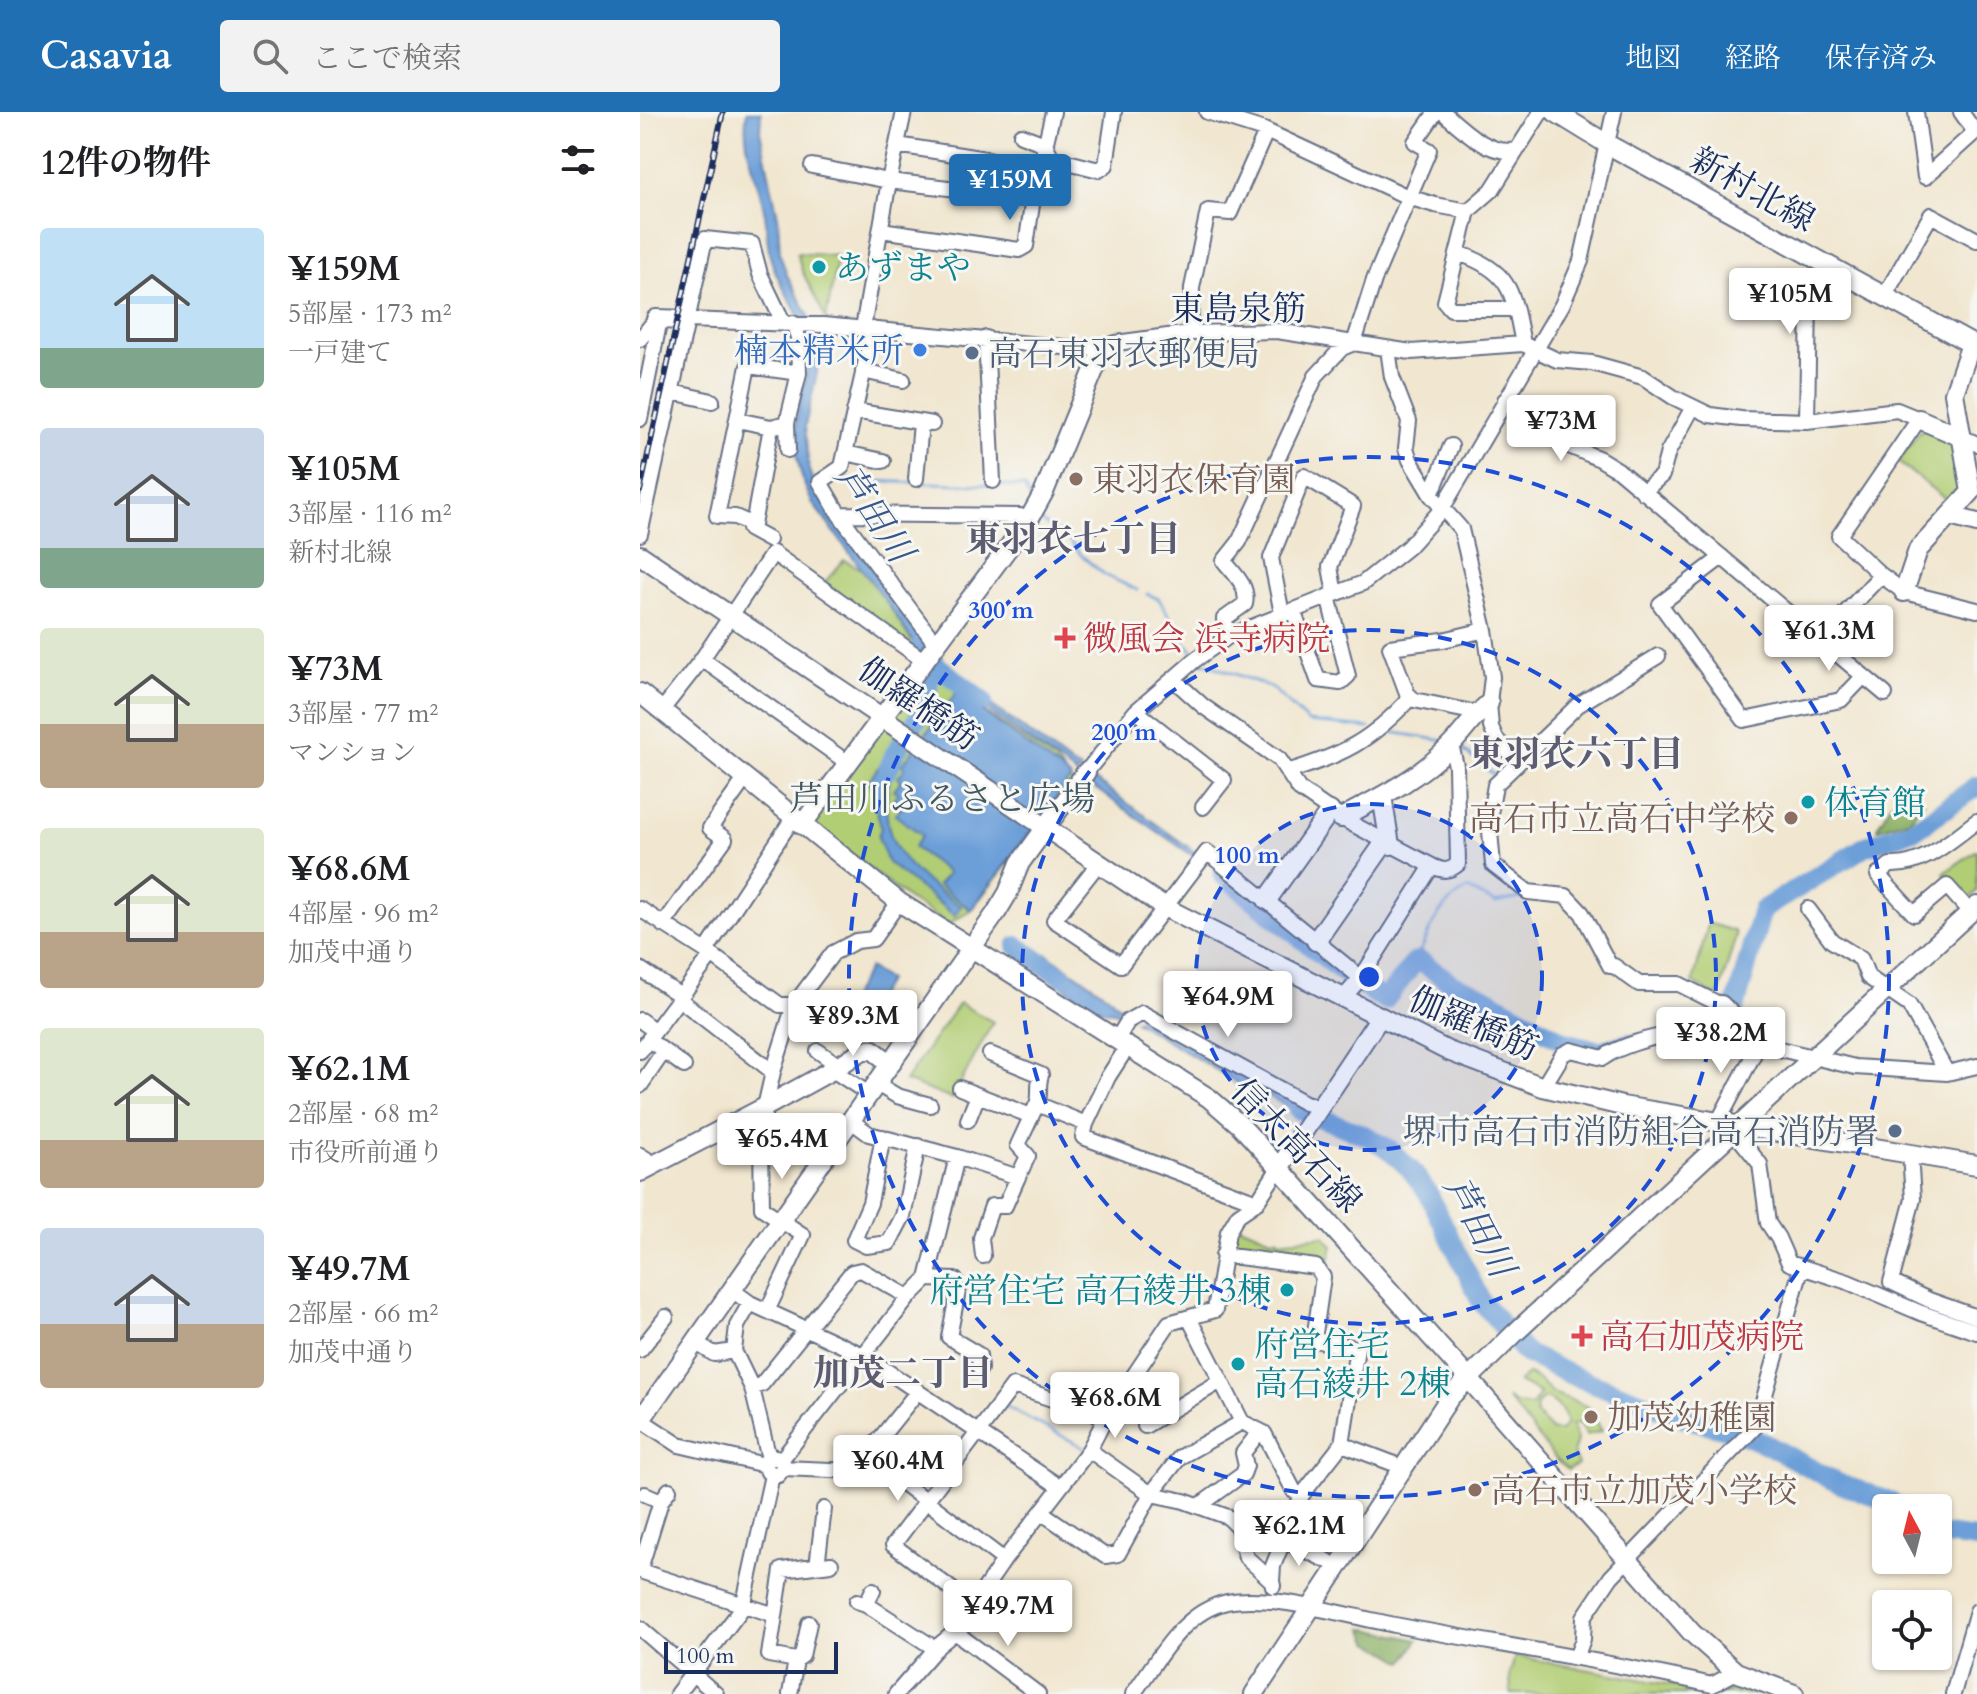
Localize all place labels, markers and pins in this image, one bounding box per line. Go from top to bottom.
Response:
pin: ¥159M [954,154,1066,222]
place label: あずまや [835,245,971,291]
marker: あずまや [810,258,828,276]
pin: ¥105M [1734,268,1846,336]
place label: 楠本精米所 [734,328,904,374]
place label: 高石東羽衣郵便局 [988,331,1260,377]
marker: 楠本精米所 [911,341,929,359]
marker: 高石東羽衣郵便局 [963,344,981,362]
pin: ¥73M [1514,395,1608,463]
place label: 東羽衣保育園 [1092,457,1296,503]
marker: 東羽衣保育園 [1067,470,1085,488]
pin: ¥61.3M [1764,605,1894,673]
place label: 微風会 浜寺病院 [1083,616,1330,662]
marker: 微風会 浜寺病院 [1054,627,1076,649]
place label: 体育館 [1824,780,1926,826]
marker: 体育館 [1799,793,1817,811]
place label: 高石市立高石中学校 [1469,796,1775,842]
marker: 高石市立高石中学校 [1782,809,1800,827]
centre of rings [1355,963,1383,991]
pin: ¥64.9M [1163,971,1293,1039]
pin: ¥89.3M [788,990,918,1058]
pin: ¥38.2M [1656,1007,1786,1075]
place label: 堺市高石市消防組合高石消防署 [1403,1109,1879,1155]
pin: ¥65.4M [717,1113,847,1181]
marker: 堺市高石市消防組合高石消防署 [1886,1122,1904,1140]
place label: 府営住宅 高石綾井 3棟 [929,1268,1271,1314]
marker: 府営住宅 高石綾井 3棟 [1278,1281,1296,1299]
place label: 高石加茂病院 [1600,1314,1804,1360]
place label: 府営住宅 高石綾井 2棟 [1254,1322,1451,1407]
marker: 高石加茂病院 [1571,1325,1593,1347]
marker: 府営住宅 高石綾井 2棟 [1229,1355,1247,1373]
pin: ¥68.6M [1050,1372,1180,1440]
place label: 加茂幼稚園 [1607,1395,1777,1441]
marker: 加茂幼稚園 [1582,1408,1600,1426]
pin: ¥60.4M [833,1435,963,1503]
place label: 高石市立加茂小学校 [1491,1468,1797,1514]
marker: 高石市立加茂小学校 [1466,1481,1484,1499]
pin: ¥62.1M [1234,1500,1364,1568]
pin: ¥49.7M [943,1580,1073,1648]

